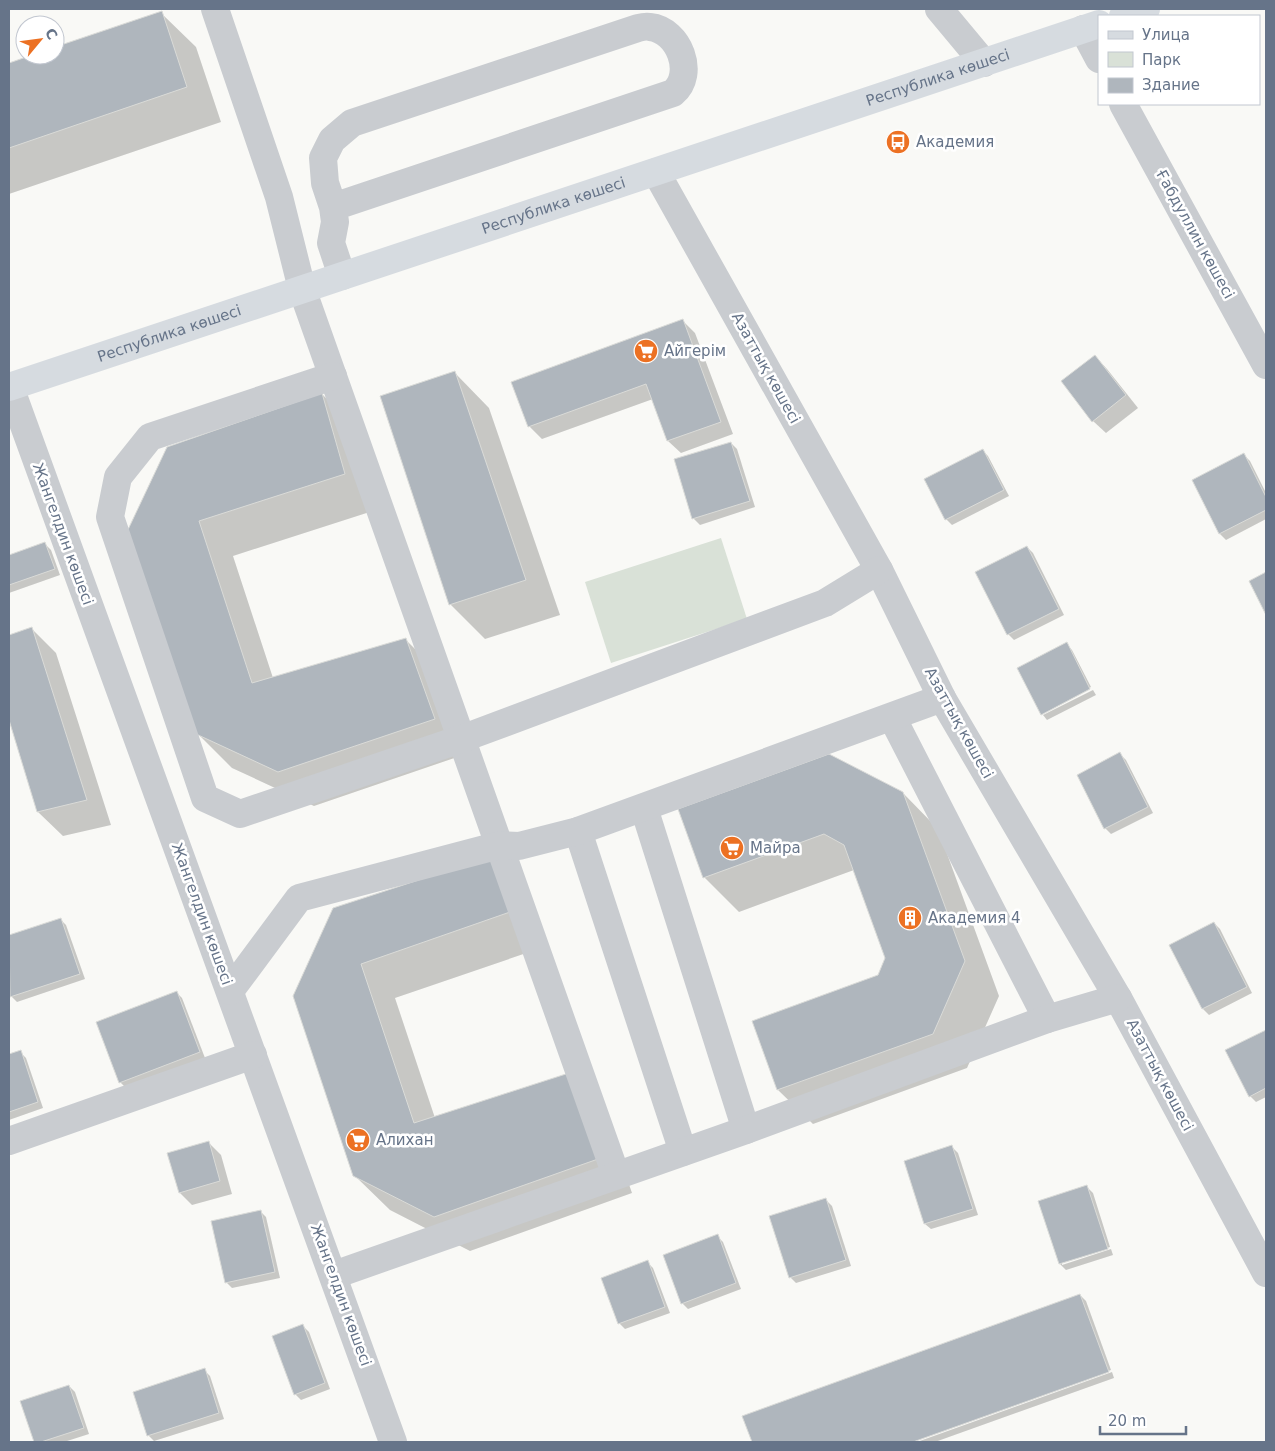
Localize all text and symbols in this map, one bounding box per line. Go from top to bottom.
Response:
north arrow [15,15,65,65]
legend [1098,15,1260,105]
text: С [42,25,61,42]
text: Улица [1142,26,1190,44]
street label: Республика көшесі [864,45,1012,110]
text: Парк [1142,51,1181,69]
text: Здание [1142,76,1200,94]
bus stop icon: Академия [885,129,911,155]
place label: Академия [916,133,994,151]
street label: Ғабдуллин көшесі [1152,166,1238,302]
street label: Республика көшесі [479,173,628,238]
street label: Республика көшесі [95,301,244,366]
street label: Азаттық көшесі [728,309,804,427]
supermarket icon: Айгерім [633,338,659,364]
place label: Айгерім [664,342,726,360]
street label: Жангелдин көшесі [29,460,97,608]
street label: Азаттық көшесі [921,664,997,782]
supermarket icon: Майра [719,835,745,861]
place label: Майра [750,839,801,857]
street label: Жангелдин көшесі [168,840,236,988]
building icon: Академия 4 [897,905,923,931]
place label: Академия 4 [928,909,1021,927]
street label: Азаттық көшесі [1123,1016,1197,1134]
supermarket icon: Алихан [345,1127,371,1153]
place label: Алихан [376,1131,433,1149]
street label: Жангелдин көшесі [307,1221,375,1369]
scale bar [1100,1404,1186,1436]
text: 20 m [1108,1412,1146,1430]

